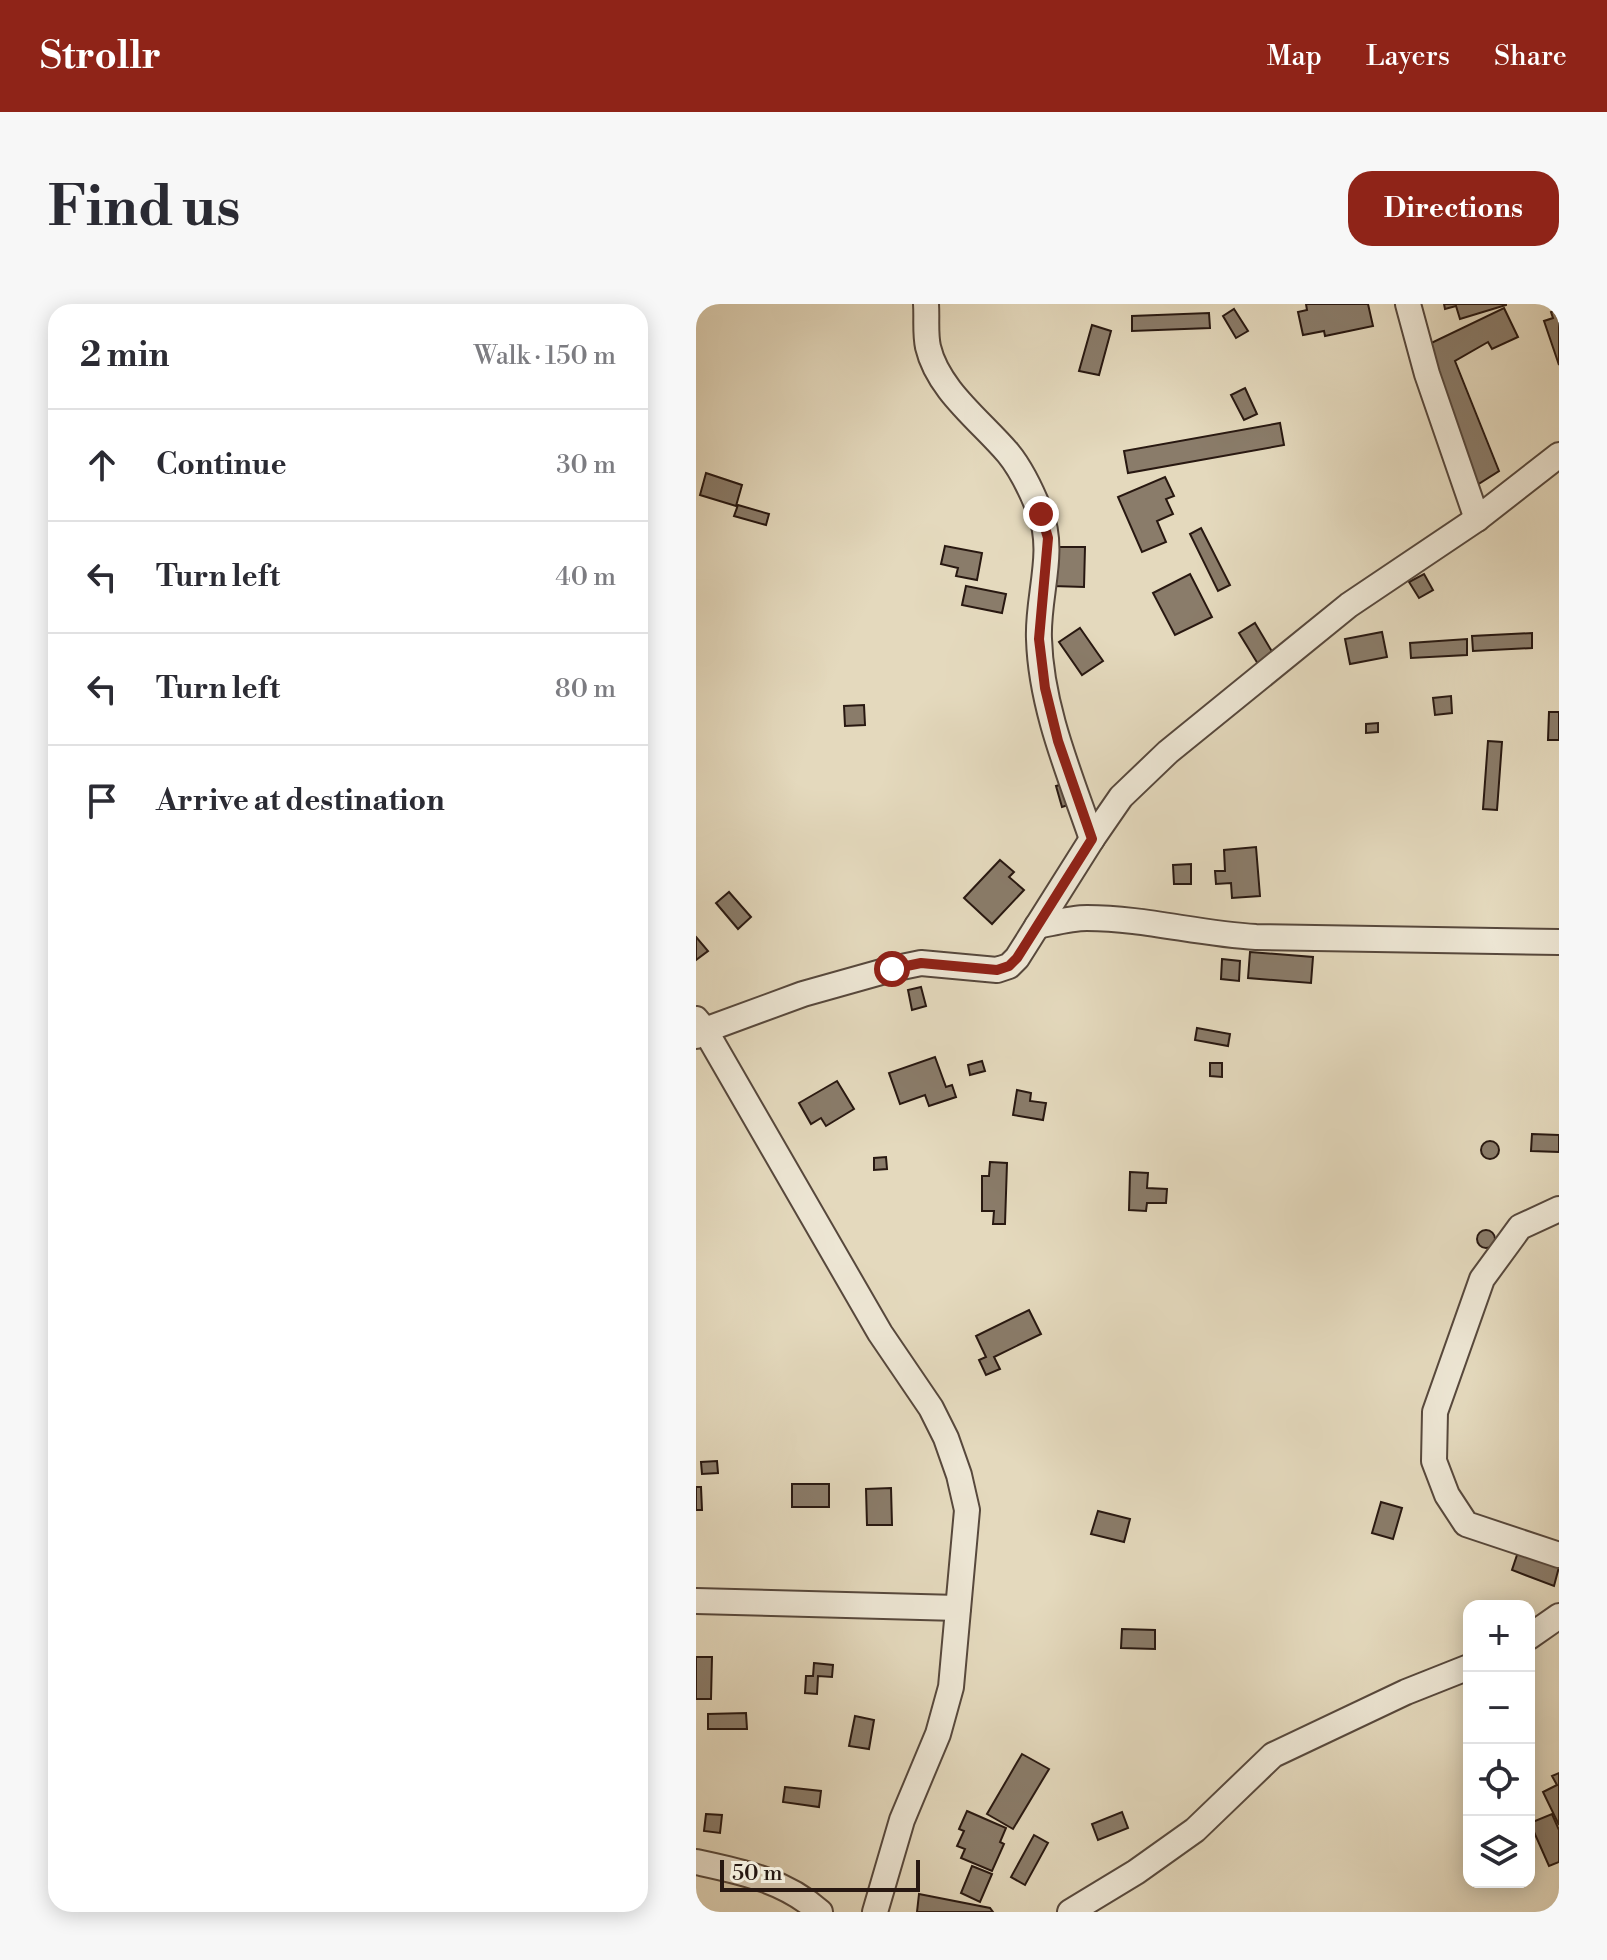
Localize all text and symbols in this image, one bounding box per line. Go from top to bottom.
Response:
text: Strollr [40,33,161,80]
text: Map [1267,39,1322,74]
text: Layers [1366,39,1450,74]
text: Share [1494,39,1567,74]
button: Directions [1348,171,1559,246]
text: Find us [48,173,241,243]
text: 2 min [80,335,169,377]
text: Walk · 150 m [474,340,616,372]
icon: ahead [80,443,124,487]
text: Continue [156,446,287,484]
text: 30 m [556,449,616,481]
route end [1023,496,1059,532]
icon: left [80,555,124,599]
text: Turn left [156,558,280,596]
text: 40 m [555,561,616,593]
icon: left [80,667,124,711]
text: Turn left [156,670,280,708]
text: 80 m [555,673,616,705]
icon: arrive [80,779,124,823]
text: Arrive at destination [156,782,445,820]
route start [874,951,910,987]
map controls [1463,1600,1535,1888]
button: + [1463,1600,1535,1672]
button: − [1463,1672,1535,1744]
button: locate [1463,1744,1535,1816]
button: layers [1463,1816,1535,1888]
scale bar [720,1856,920,1892]
text: 50 m [732,1860,783,1887]

